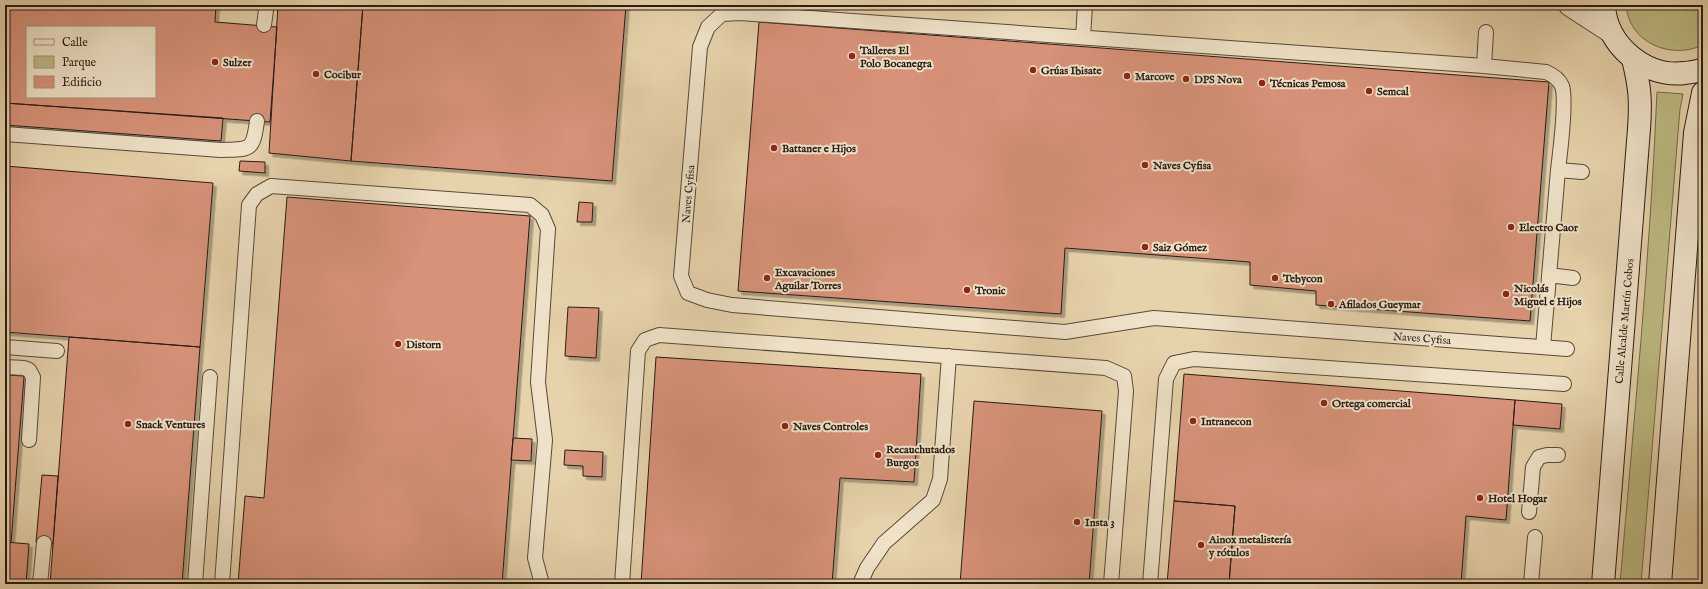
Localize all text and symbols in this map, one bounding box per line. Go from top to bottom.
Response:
legend [26,26,156,98]
text: Calle [62,35,88,50]
place label: Talleres El Polo Bocanegra [859,44,932,71]
marker: Talleres El Polo Bocanegra [847,51,857,61]
text: Parque [62,55,97,71]
place label: Sulzer [223,56,252,70]
marker: Sulzer [210,57,220,67]
place label: Grúas Ibisate [1041,64,1101,78]
marker: Grúas Ibisate [1028,65,1038,75]
place label: Cocibur [324,68,362,82]
marker: Cocibur [311,69,321,79]
place label: Marcove [1135,70,1175,84]
marker: Marcove [1122,71,1132,81]
place label: DPS Nova [1194,73,1242,87]
marker: DPS Nova [1181,74,1191,84]
text: Edificio [62,75,102,90]
place label: Técnicas Pemosa [1269,77,1346,91]
marker: Técnicas Pemosa [1257,78,1267,88]
place label: Semcal [1377,85,1410,99]
marker: Semcal [1364,86,1374,96]
place label: Battaner e Hijos [782,142,856,156]
marker: Battaner e Hijos [769,143,779,153]
place label: Naves Cyfisa [1152,159,1212,173]
marker: Naves Cyfisa [1140,160,1150,170]
street label: Naves Cyfisa [679,164,699,224]
place label: Electro Caor [1519,221,1579,235]
marker: Electro Caor [1506,222,1516,232]
place label: Saiz Gómez [1153,241,1208,255]
marker: Saiz Gómez [1140,242,1150,252]
street label: Calle Alcalde Martín Cobos [1613,258,1637,384]
place label: Excavaciones Aguilar Torres [774,266,841,293]
place label: Tebycon [1282,272,1323,286]
marker: Excavaciones Aguilar Torres [762,273,772,283]
marker: Tebycon [1270,273,1280,283]
place label: Nicolás Miguel e Hijos [1513,282,1582,309]
place label: Tronic [974,284,1006,298]
marker: Tronic [962,285,972,295]
marker: Nicolás Miguel e Hijos [1501,289,1511,299]
place label: Afilados Gueymar [1338,298,1422,312]
marker: Afilados Gueymar [1326,299,1336,309]
street label: Naves Cyfisa [1392,330,1452,348]
place label: Distorn [406,338,441,352]
marker: Distorn [393,339,403,349]
place label: Ortega comercial [1332,397,1412,411]
marker: Ortega comercial [1319,398,1329,408]
place label: Intranecon [1201,415,1252,429]
marker: Intranecon [1188,416,1198,426]
place label: Snack Ventures [136,418,205,432]
marker: Snack Ventures [123,419,133,429]
place label: Naves Controles [792,420,868,434]
marker: Naves Controles [780,421,790,431]
place label: Recauchutados Burgos [886,443,955,470]
marker: Recauchutados Burgos [873,450,883,460]
place label: Hotel Hogar [1488,492,1548,506]
marker: Hotel Hogar [1475,493,1485,503]
place label: Insta 3 [1085,516,1115,530]
marker: Insta 3 [1072,517,1082,527]
place label: Ainox metalistería y rótulos [1208,533,1291,560]
marker: Ainox metalistería y rótulos [1196,540,1206,550]

